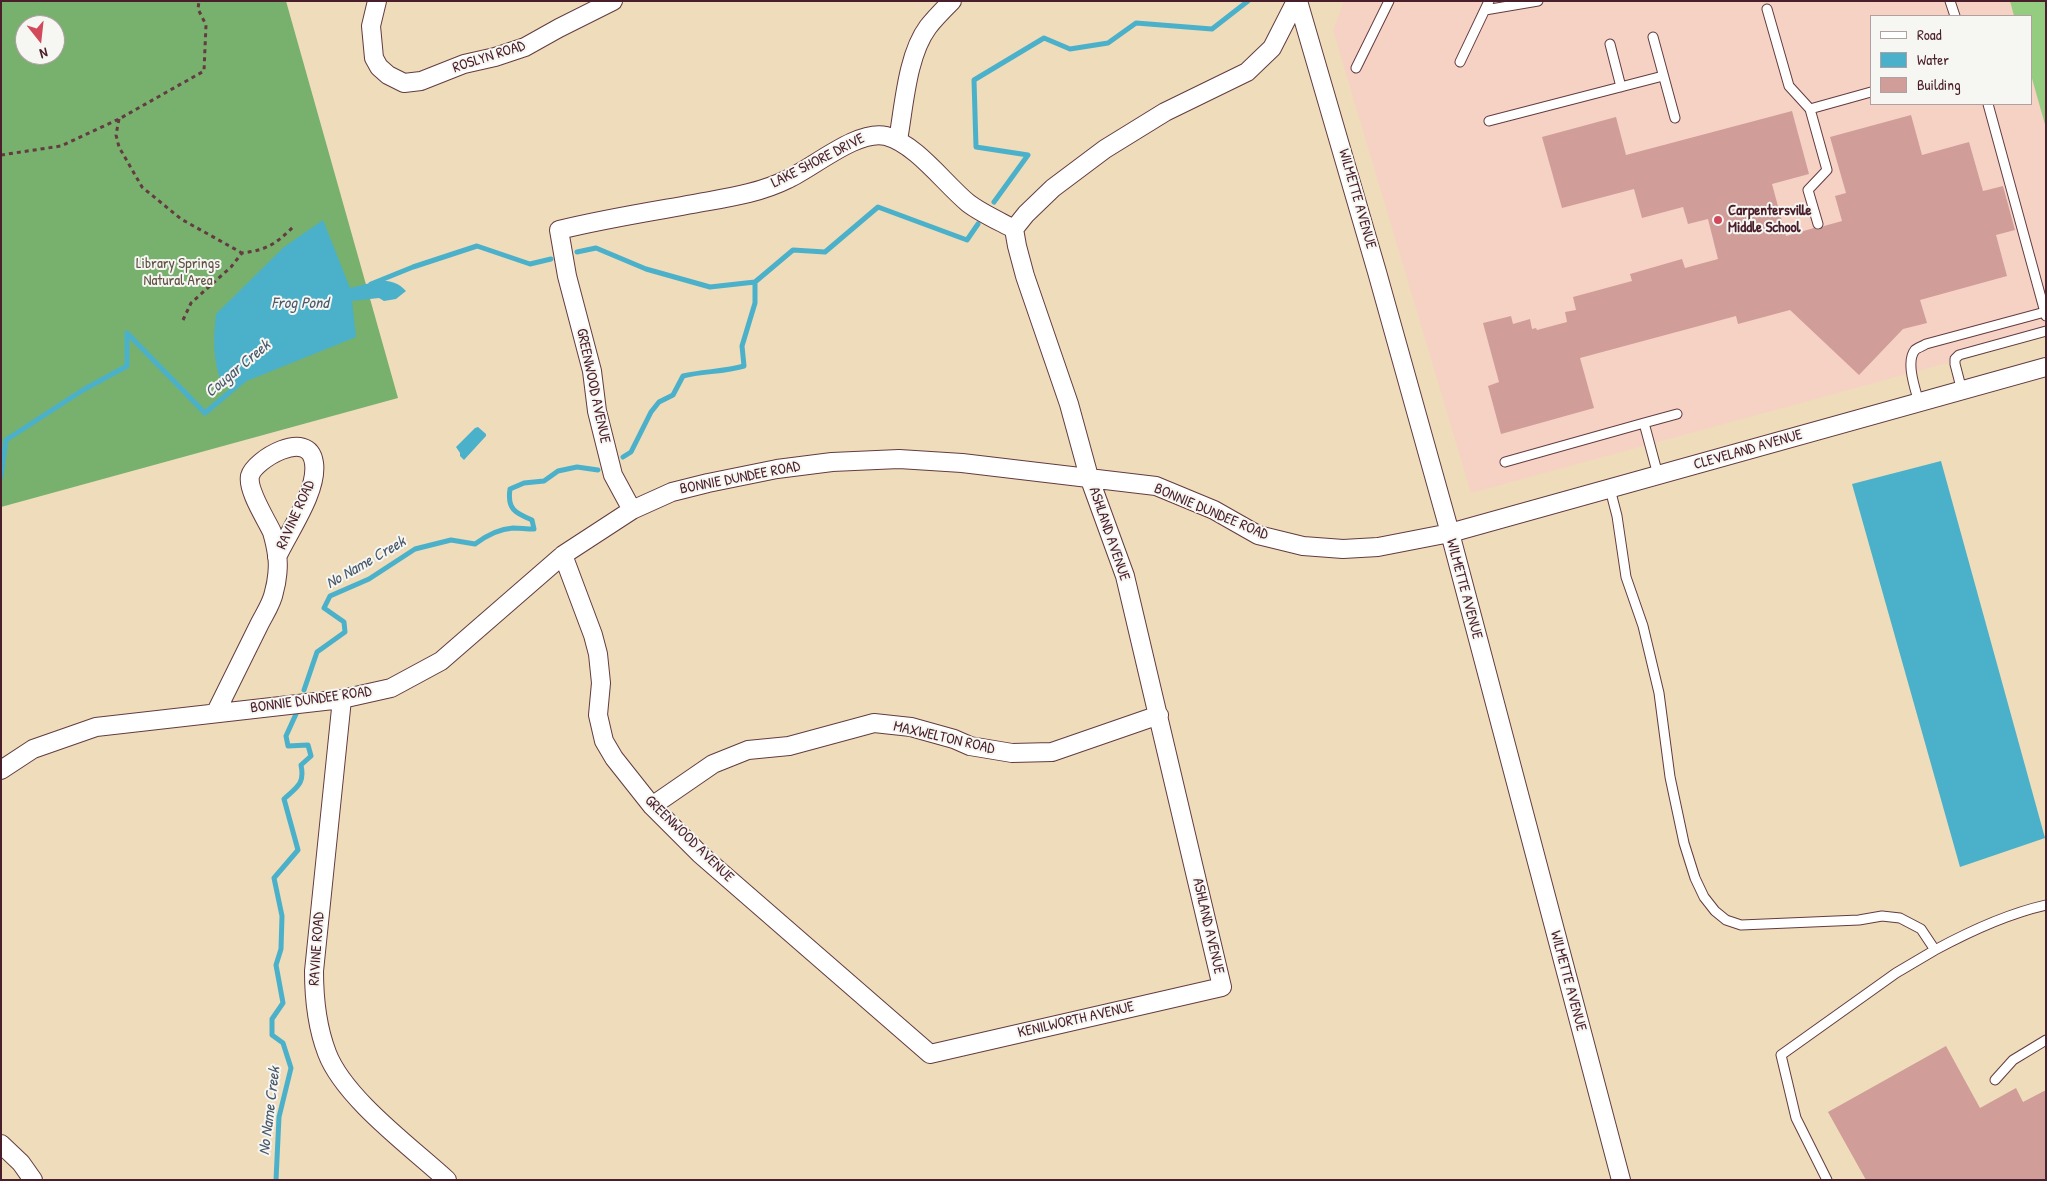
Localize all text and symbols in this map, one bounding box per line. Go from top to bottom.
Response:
north arrow [15,15,65,65]
legend [1870,15,2032,105]
text: Road [1917,24,1942,45]
street label: ROSLYN ROAD [450,37,528,77]
text: N [38,44,50,64]
text: Water [1917,49,1949,70]
text: Building [1917,74,1961,95]
street label: LAKE SHORE DRIVE [768,130,868,192]
street label: WILMETTE AVENUE [1334,147,1380,251]
place label: Carpentersville Middle School [1728,202,1812,237]
marker: Carpentersville Middle School [1712,214,1724,226]
park label: Library Springs Natural Area [136,255,220,290]
water label: Frog Pond [271,294,329,314]
street label: GREENWOOD AVENUE [572,327,614,445]
water label: Cougar Creek [202,336,274,402]
street label: CLEVELAND AVENUE [1692,426,1804,474]
street label: BONNIE DUNDEE ROAD [678,457,802,499]
street label: RAVINE ROAD [273,478,319,552]
street label: BONNIE DUNDEE ROAD [1151,480,1271,544]
street label: ASHLAND AVENUE [1085,485,1133,583]
water label: No Name Creek [323,533,409,593]
street label: WILMETTE AVENUE [1442,537,1486,641]
street label: BONNIE DUNDEE ROAD [249,683,373,717]
street label: MAXWELTON ROAD [892,718,996,758]
street label: GREENWOOD AVENUE [641,792,737,886]
street label: ASHLAND AVENUE [1188,876,1228,976]
street label: RAVINE ROAD [305,912,329,986]
street label: WILMETTE AVENUE [1546,929,1590,1033]
street label: KENILWORTH AVENUE [1016,998,1136,1042]
water label: No Name Creek [255,1066,285,1156]

